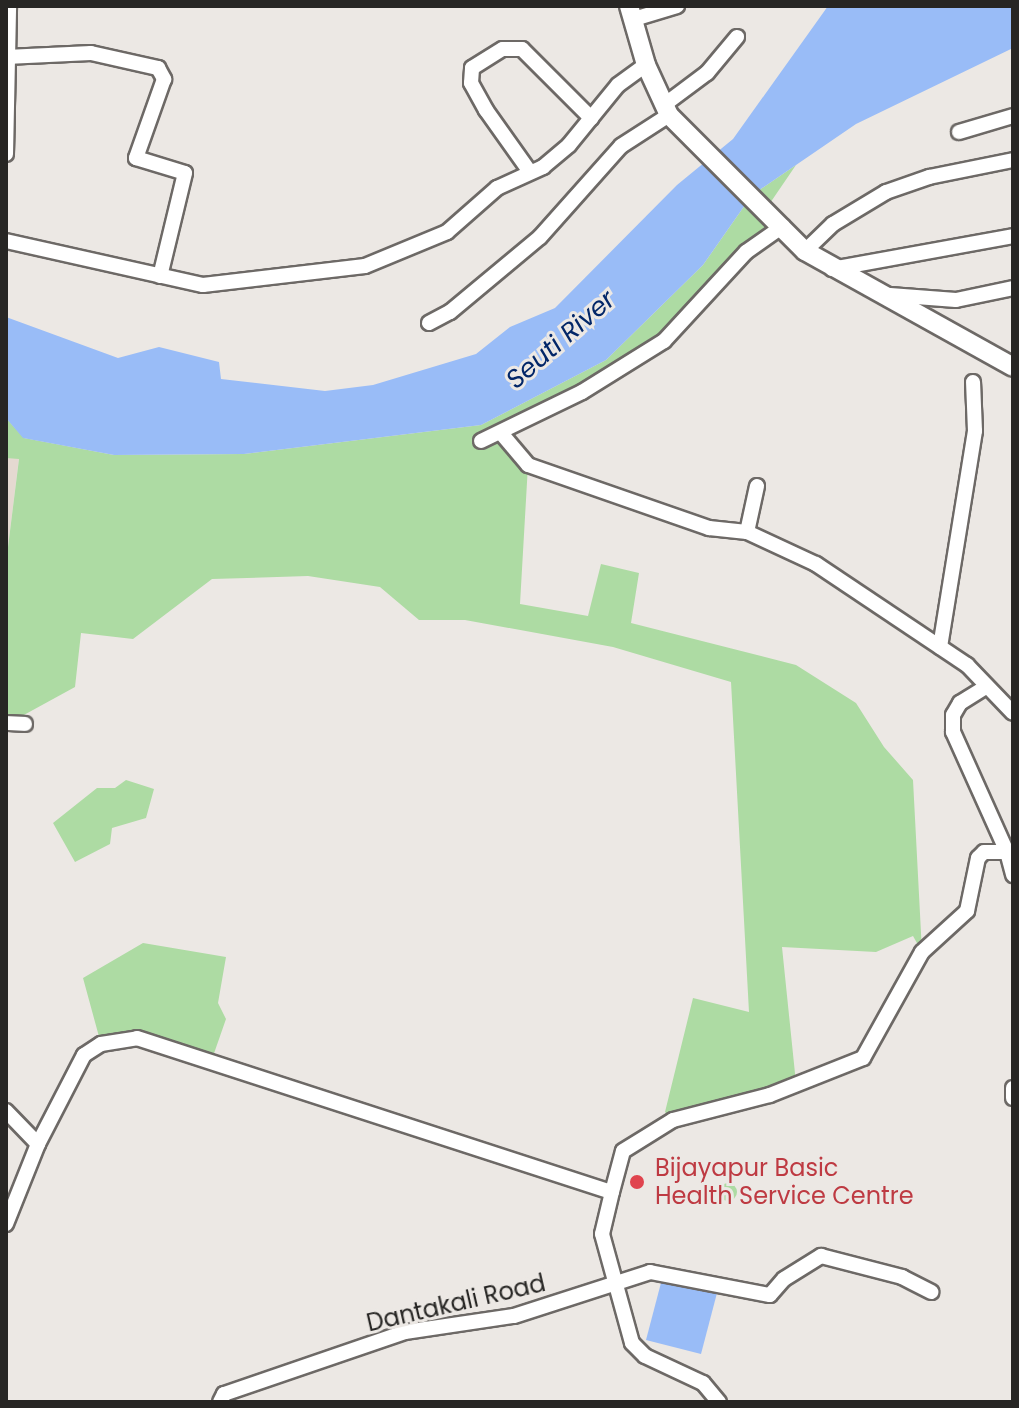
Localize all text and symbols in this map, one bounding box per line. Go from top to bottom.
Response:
water label: Seuti River [500,284,622,396]
place label: Bijayapur Basic Health Service Centre [655,1154,914,1210]
marker: Bijayapur Basic Health Service Centre [626,1171,648,1193]
street label: Dantakali Road [364,1268,548,1338]

